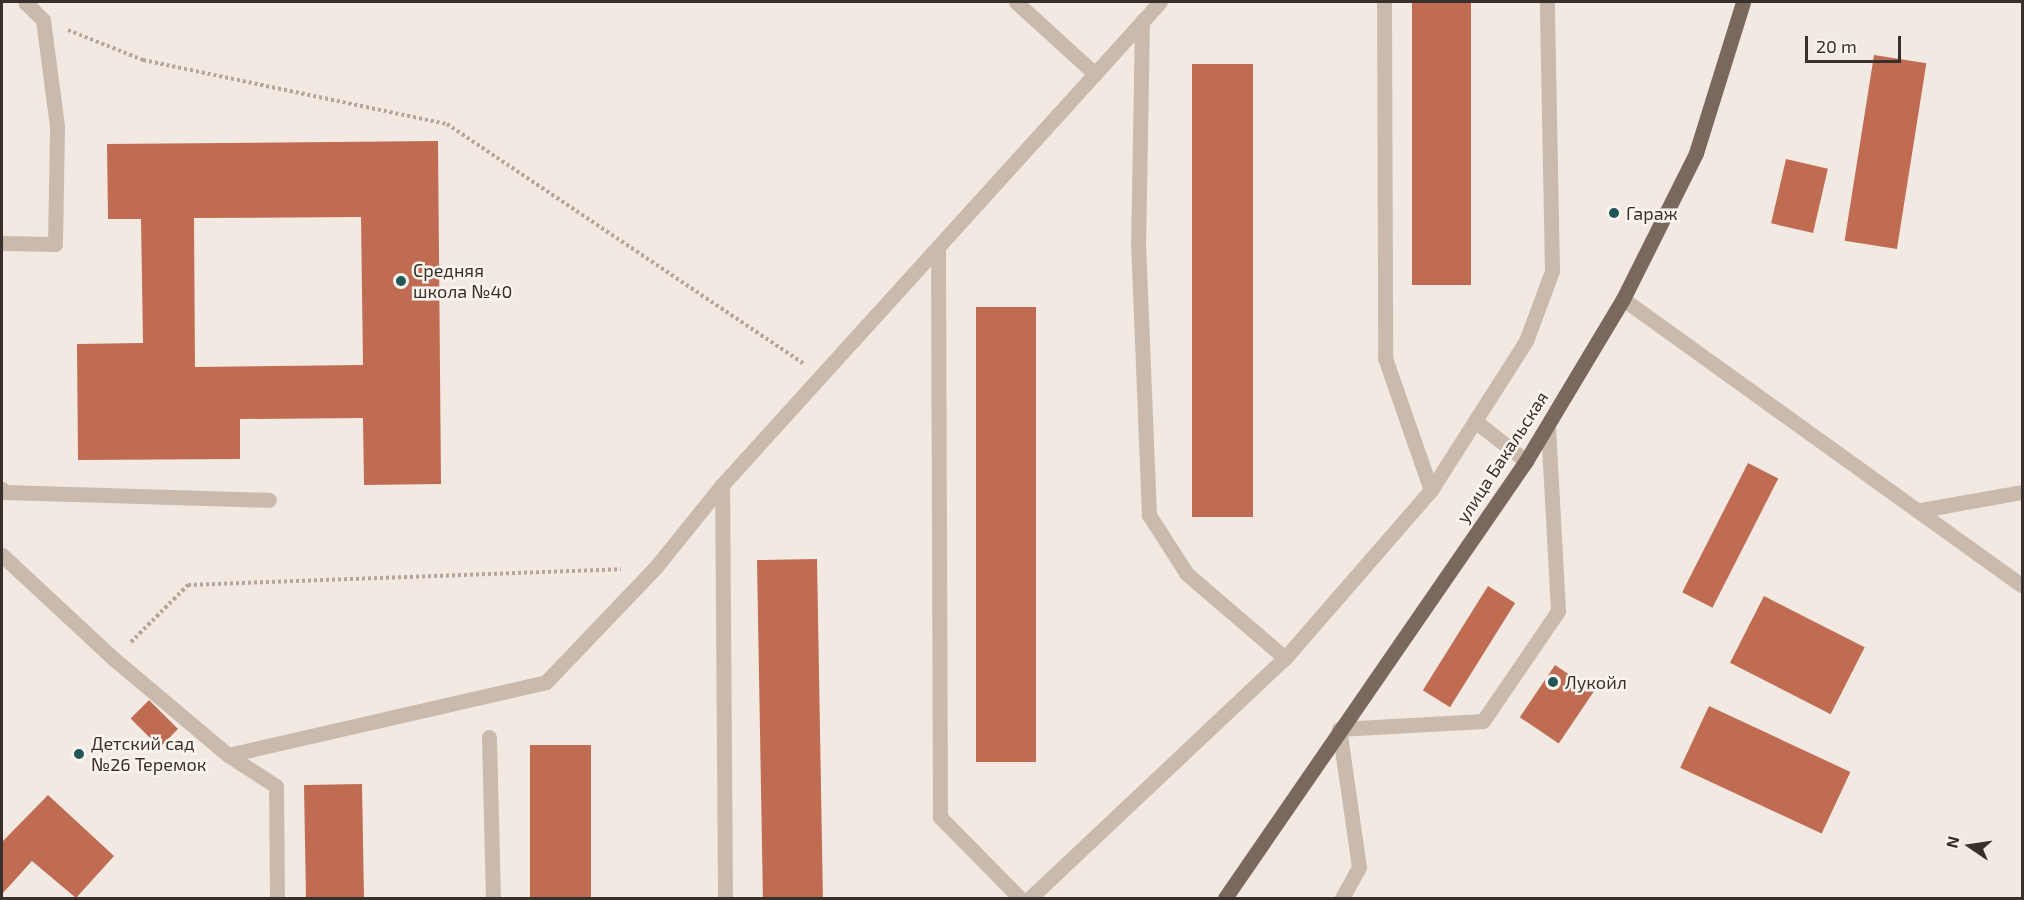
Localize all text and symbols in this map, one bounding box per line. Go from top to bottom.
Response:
scale bar [1808,24,1904,62]
text: 20 m [1816,35,1857,57]
place label: Гараж [1626,202,1678,224]
marker: Гараж [1607,206,1621,220]
place label: Средняя школа №40 [413,260,512,302]
marker: Средняя школа №40 [394,274,408,288]
street label: улица Бакальская [1451,387,1553,527]
place label: Лукойл [1565,671,1627,693]
marker: Лукойл [1546,675,1560,689]
place label: Детский сад №26 Теремок [91,733,206,776]
marker: Детский сад №26 Теремок [72,747,86,761]
north arrow [1940,816,2000,876]
text: N [1941,834,1963,850]

